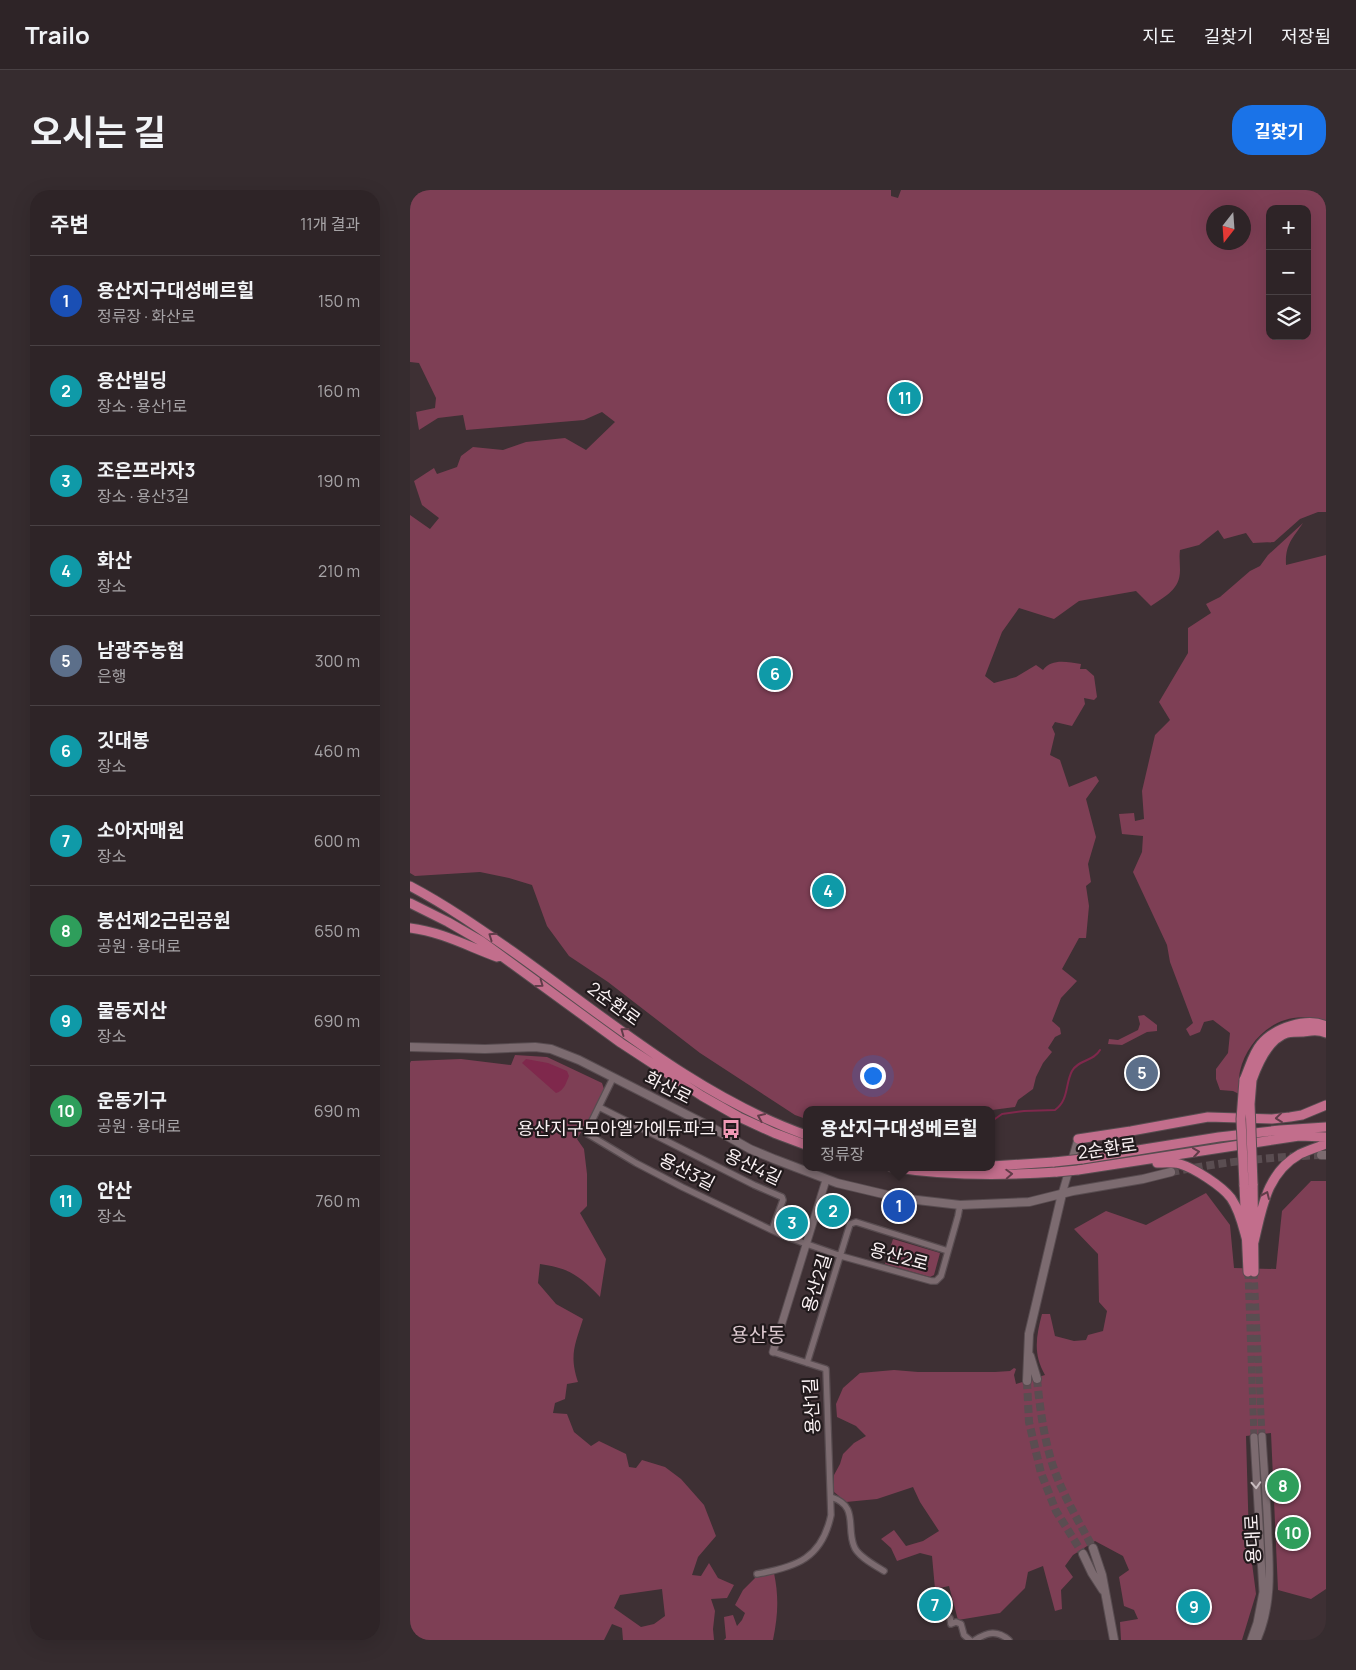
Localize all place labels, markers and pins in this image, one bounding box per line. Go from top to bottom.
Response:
pin: 11 [889,379,921,417]
pin: 6 [759,655,791,693]
pin: 4 [812,872,844,910]
pin: 5 [1126,1054,1158,1092]
place label: 용산지구모아엘가에듀파크 [517,1116,716,1140]
bus stop icon: 용산지구모아엘가에듀파크 [720,1118,742,1140]
pin: 1 [883,1187,915,1225]
pin: 2 [817,1192,849,1230]
pin: 3 [776,1204,808,1242]
pin: 8 [1267,1467,1299,1505]
pin: 10 [1277,1514,1309,1552]
pin: 7 [919,1586,951,1624]
pin: 9 [1178,1588,1210,1626]

